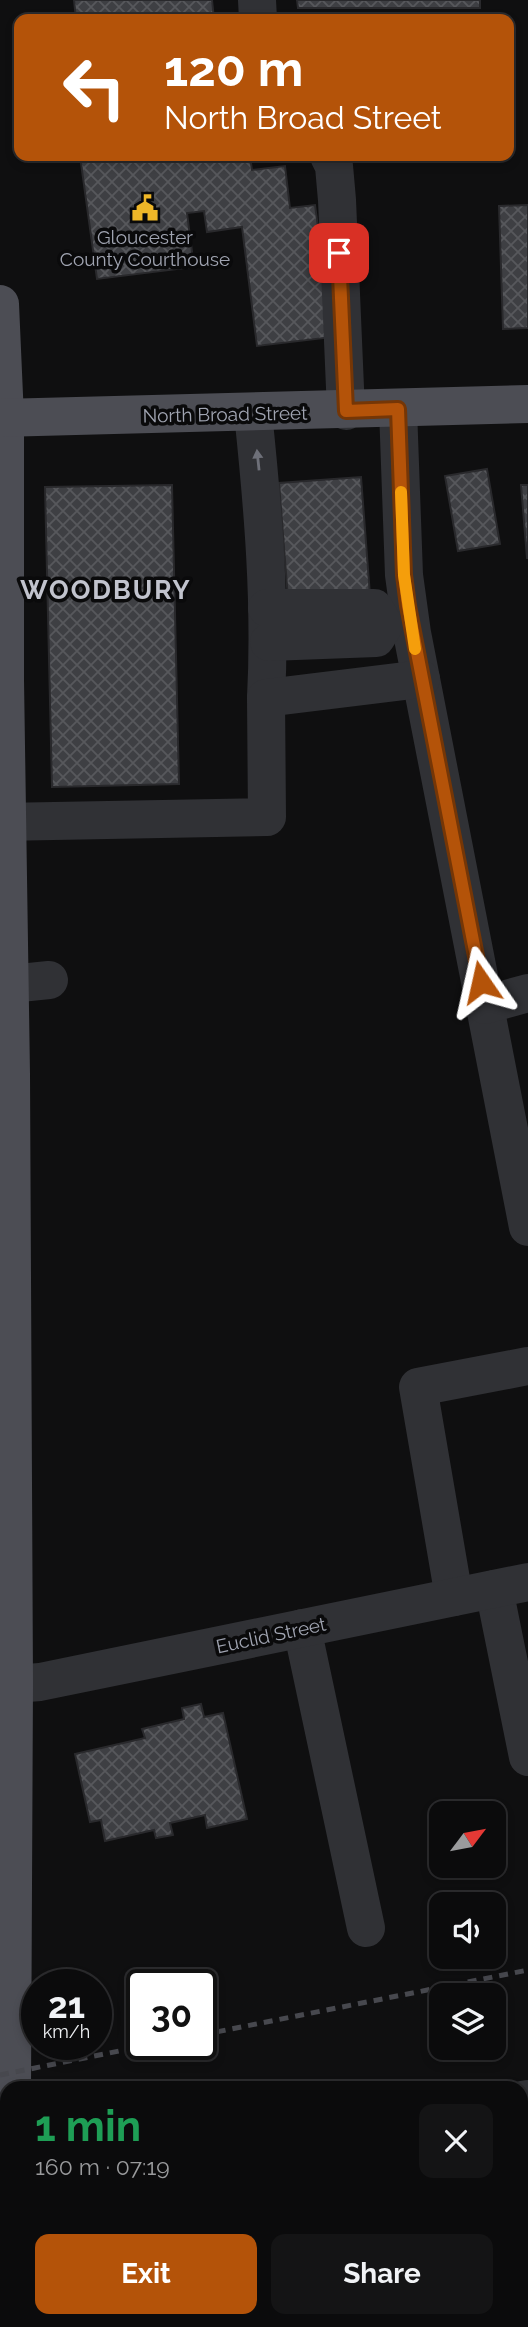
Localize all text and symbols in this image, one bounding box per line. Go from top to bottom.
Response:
text: 120 m [164,40,303,97]
icon: left [49,42,140,133]
text: North Broad Street [164,99,442,136]
public building icon: Gloucester County Courthouse [130,193,160,223]
pin [309,223,369,283]
place label: Gloucester County Courthouse [60,226,230,270]
icon: arrive [320,234,358,272]
street label: North Broad Street [142,402,308,426]
one-way arrow [253,449,264,471]
district label: WOODBURY [20,575,192,605]
position arrow [444,945,518,1019]
street label: Euclid Street [214,1612,329,1657]
north arrow [429,1801,506,1878]
map controls [429,1801,506,2060]
button: sound [429,1892,506,1969]
speed limit sign: 30 [126,1969,217,2060]
button: layers [429,1983,506,2060]
text: 21 [48,1985,85,2026]
text: km/h [43,2021,90,2042]
text: 1 min [35,2102,141,2151]
button: close [419,2104,493,2178]
text: 160 m · 07:19 [35,2153,170,2180]
button: Exit [35,2234,257,2314]
button: Share [271,2234,493,2314]

